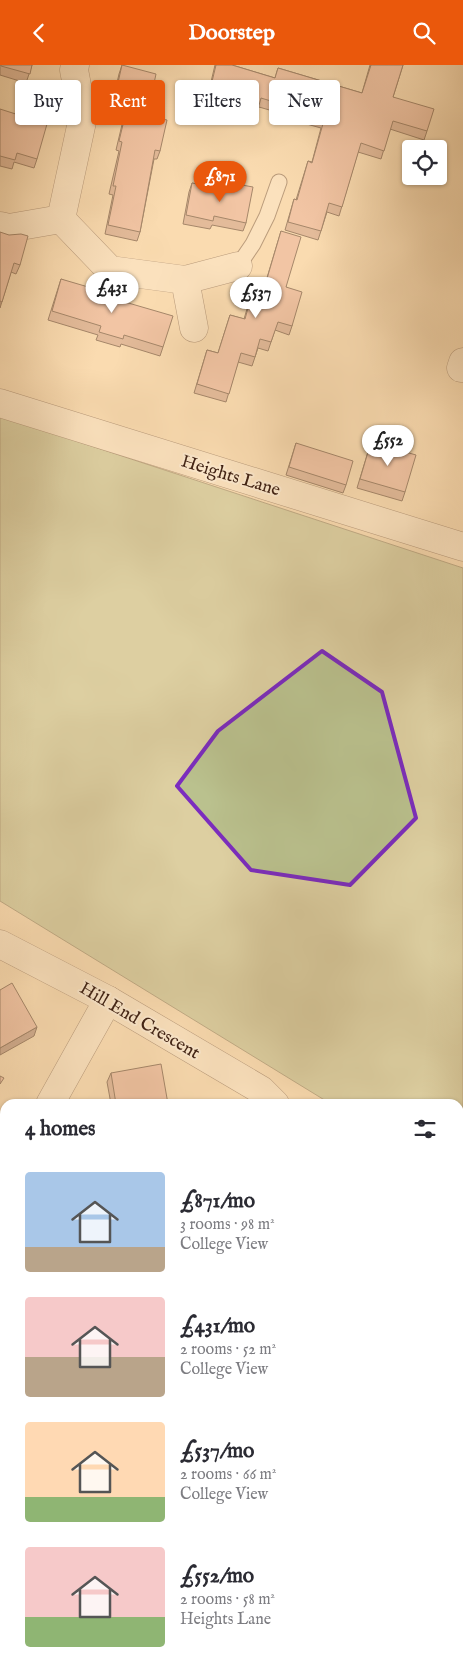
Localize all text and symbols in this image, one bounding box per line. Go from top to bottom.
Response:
icon: back [25,19,53,47]
text: Doorstep [188,19,275,47]
icon: search [410,19,438,47]
chip: Buy [15,80,81,125]
chip: Rent [91,80,165,125]
chip: Filters [175,80,259,125]
chip: New [269,80,340,125]
map controls [402,140,447,185]
button: locate [402,140,447,185]
pin: £871 [190,161,250,203]
text: £871 [205,167,235,187]
pin: £431 [82,271,142,314]
pin: £537 [226,277,286,319]
text: £431 [97,278,127,298]
text: £537 [241,283,271,303]
pin: £552 [358,425,418,467]
text: £552 [373,431,403,451]
street label: Heights Lane [178,450,283,502]
street label: Hill End Crescent [75,977,204,1065]
icon: filters [411,1115,439,1143]
text: 4 homes [25,1116,95,1143]
text: £871/mo [180,1188,255,1215]
icon: home [65,1192,125,1252]
text: 3 rooms · 98 m² [180,1215,275,1235]
text: College View [180,1235,268,1255]
text: £431/mo [180,1313,255,1340]
icon: home [65,1317,125,1377]
text: 2 rooms · 52 m² [180,1340,276,1360]
text: College View [180,1360,268,1380]
text: £537/mo [180,1438,254,1465]
icon: home [65,1442,125,1502]
text: 2 rooms · 66 m² [180,1465,276,1485]
text: College View [180,1485,268,1505]
text: £552/mo [180,1563,254,1590]
icon: home [65,1567,125,1627]
text: 2 rooms · 58 m² [180,1590,275,1610]
text: Heights Lane [180,1610,271,1630]

